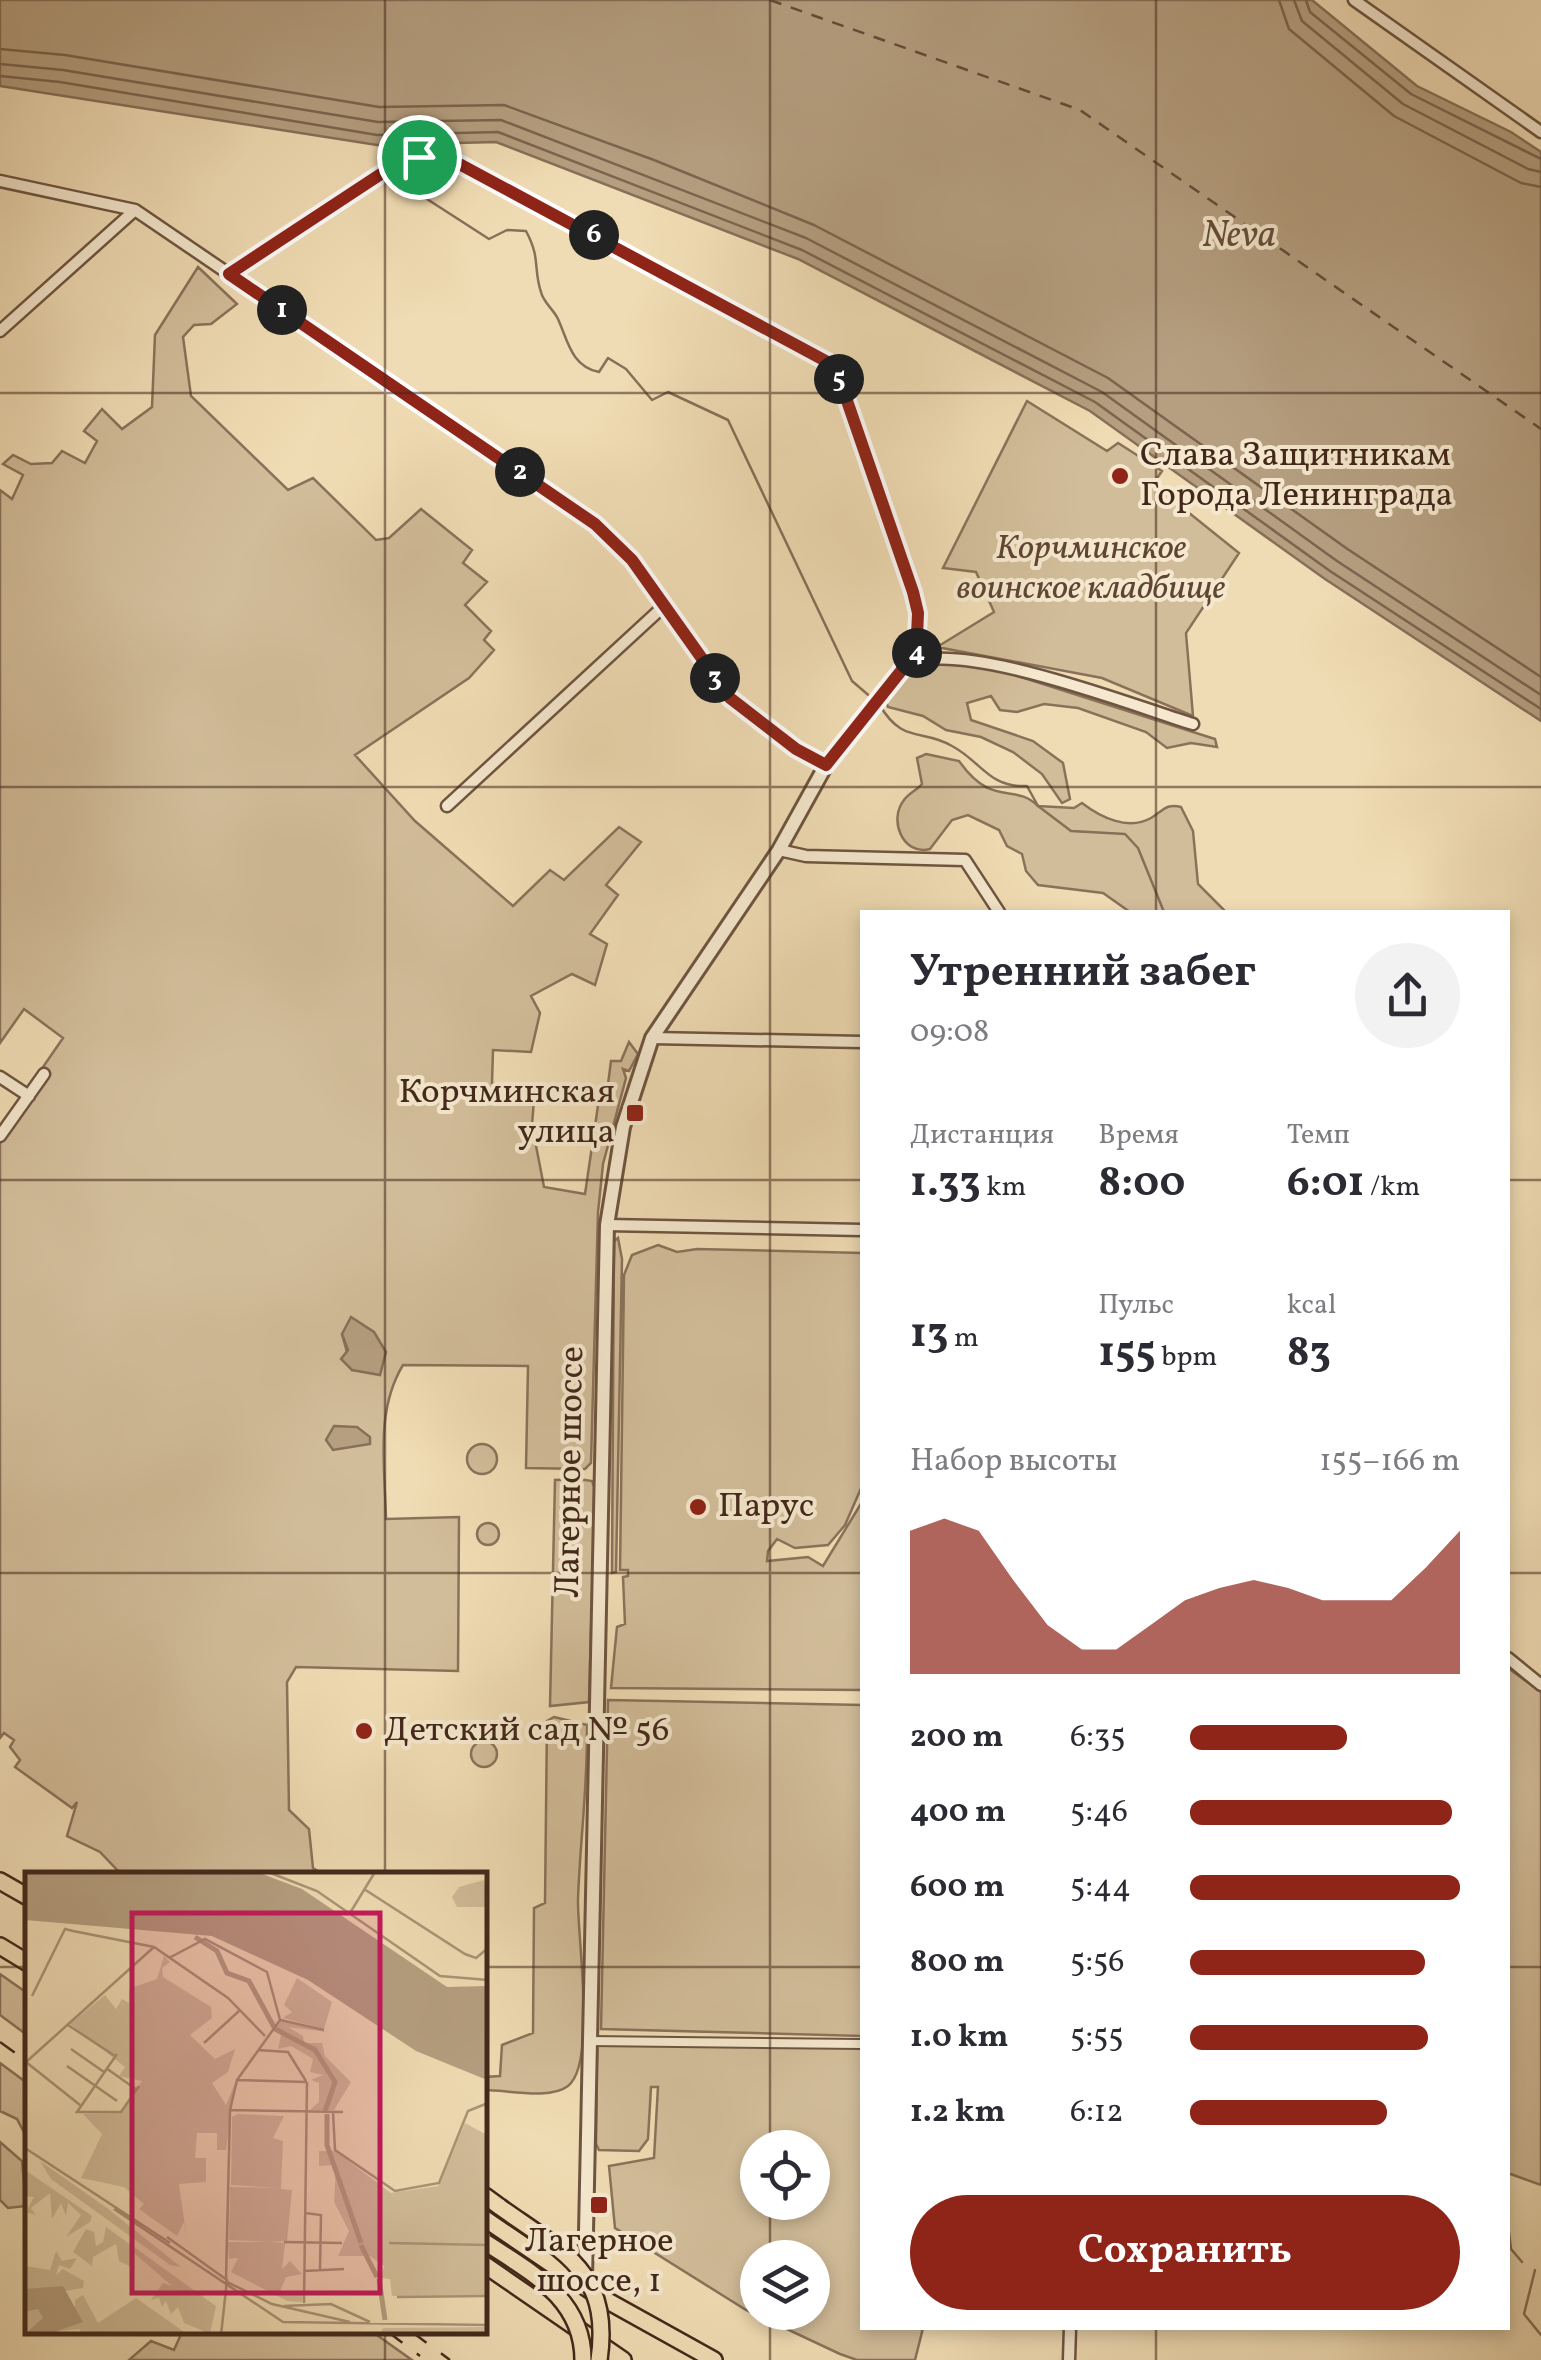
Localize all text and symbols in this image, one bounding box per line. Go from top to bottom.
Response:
pin [377,115,462,200]
icon: arrive [392,130,447,185]
pin: 6 [569,210,619,260]
water label: Neva [1202,210,1276,263]
text: 6 [586,215,602,254]
pin: 1 [257,285,307,335]
text: 1 [276,290,288,329]
pin: 5 [814,354,864,404]
text: 5 [832,359,846,398]
place label: Слава Защитникам Города Ленинграда [1140,432,1453,520]
pin: 2 [495,447,545,497]
text: 2 [513,452,527,491]
marker: Слава Защитникам Города Ленинграда [1109,465,1131,487]
park label: Корчминское воинское кладбище [957,525,1225,613]
pin: 4 [892,628,942,678]
text: 4 [909,633,925,672]
pin: 3 [690,653,740,703]
text: 3 [708,658,722,697]
text: Утренний забег [910,942,1256,1005]
button: share [1355,943,1460,1048]
text: 09:08 [910,1011,989,1055]
place label: Корчминская улица [399,1069,615,1157]
marker: Корчминская улица [624,1102,646,1124]
text: Дистанция [910,1116,1054,1155]
text: Время [1098,1116,1179,1155]
text: Темп [1287,1116,1350,1155]
text: 1.33 [910,1155,981,1214]
text: 8:00 [1098,1155,1185,1214]
text: 6:01 [1287,1155,1364,1214]
text: km [981,1168,1026,1207]
text: /km [1364,1168,1420,1207]
text: Пульс [1098,1286,1174,1325]
text: kcal [1287,1286,1336,1325]
text: 13 [910,1306,948,1365]
text: m [948,1319,979,1358]
text: 155 [1098,1325,1156,1384]
text: 83 [1287,1325,1331,1384]
text: bpm [1156,1338,1217,1377]
street label: Лагерное шоссе [545,1346,597,1598]
text: Набор высоты [910,1440,1117,1484]
text: 155–166 m [1319,1440,1460,1484]
place label: Парус [718,1483,814,1531]
marker: Парус [687,1496,709,1518]
place label: Детский сад № 56 [384,1707,670,1755]
text: 200 m [910,1716,1004,1760]
text: 6:35 [1070,1716,1126,1760]
marker: Детский сад № 56 [353,1720,375,1742]
text: 400 m [910,1791,1006,1835]
text: 5:46 [1070,1791,1128,1835]
text: 600 m [910,1866,1005,1910]
text: 5:44 [1070,1866,1131,1910]
inset map [25,1872,488,2335]
text: 800 m [910,1941,1005,1985]
text: 5:56 [1070,1941,1125,1985]
text: 1.0 km [910,2016,1008,2060]
text: 5:55 [1070,2016,1124,2060]
text: 1.2 km [910,2091,1005,2135]
text: 6:12 [1070,2091,1123,2135]
map controls [740,2130,830,2330]
button: locate [740,2130,830,2220]
marker: Лагерное шоссе, 1 [588,2194,610,2216]
button: Сохранить [910,2195,1460,2310]
place label: Лагерное шоссе, 1 [524,2218,674,2306]
button: layers [740,2240,830,2330]

